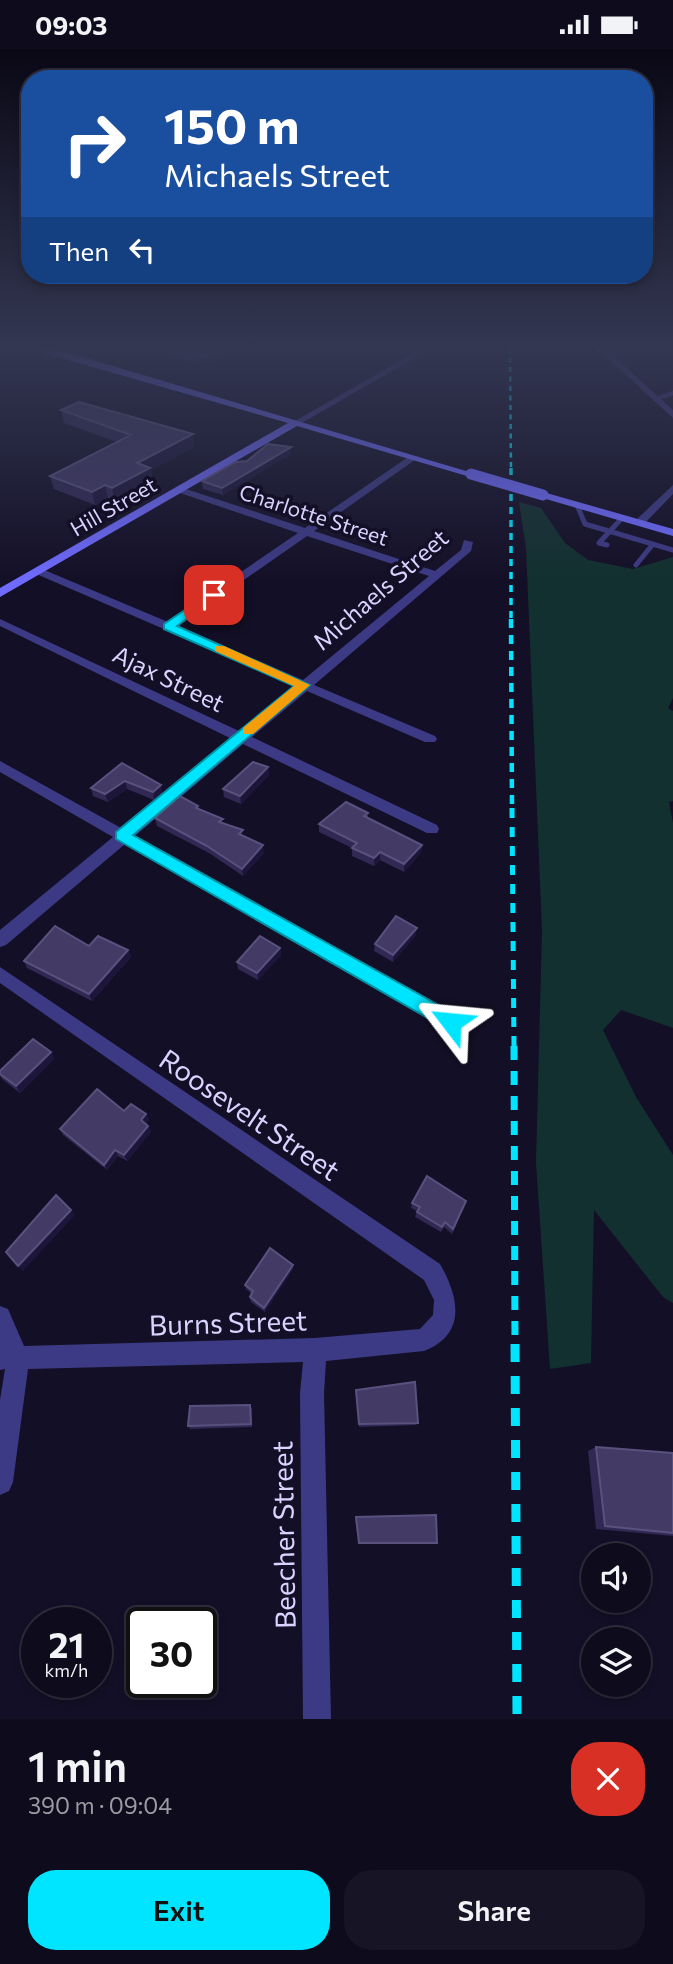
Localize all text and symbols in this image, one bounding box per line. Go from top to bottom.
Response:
text: 09:03 [35,9,107,40]
text: 150 m [164,94,299,154]
icon: right [49,98,140,189]
text: Michaels Street [164,154,390,194]
icon: left [123,231,161,269]
text: Then [49,235,109,266]
street label: Hill Street [66,471,160,541]
street label: Charlotte Street [236,478,392,550]
street label: Michaels Street [307,522,454,656]
pin [184,565,244,625]
icon: arrive [195,576,233,614]
street label: Ajax Street [109,639,230,717]
position arrow [414,985,488,1059]
street label: Roosevelt Street [153,1041,347,1187]
street label: Burns Street [148,1302,308,1342]
street label: Beecher Street [264,1441,302,1629]
map controls [581,1543,651,1697]
button: sound [581,1543,651,1613]
speed limit sign: 30 [126,1607,217,1698]
text: 21 [49,1622,84,1665]
button: layers [581,1627,651,1697]
text: km/h [45,1659,88,1681]
text: 1 min [28,1739,127,1791]
button: close [571,1742,645,1816]
text: 390 m · 09:04 [28,1791,172,1819]
button: Exit [28,1870,330,1950]
button: Share [344,1870,645,1950]

